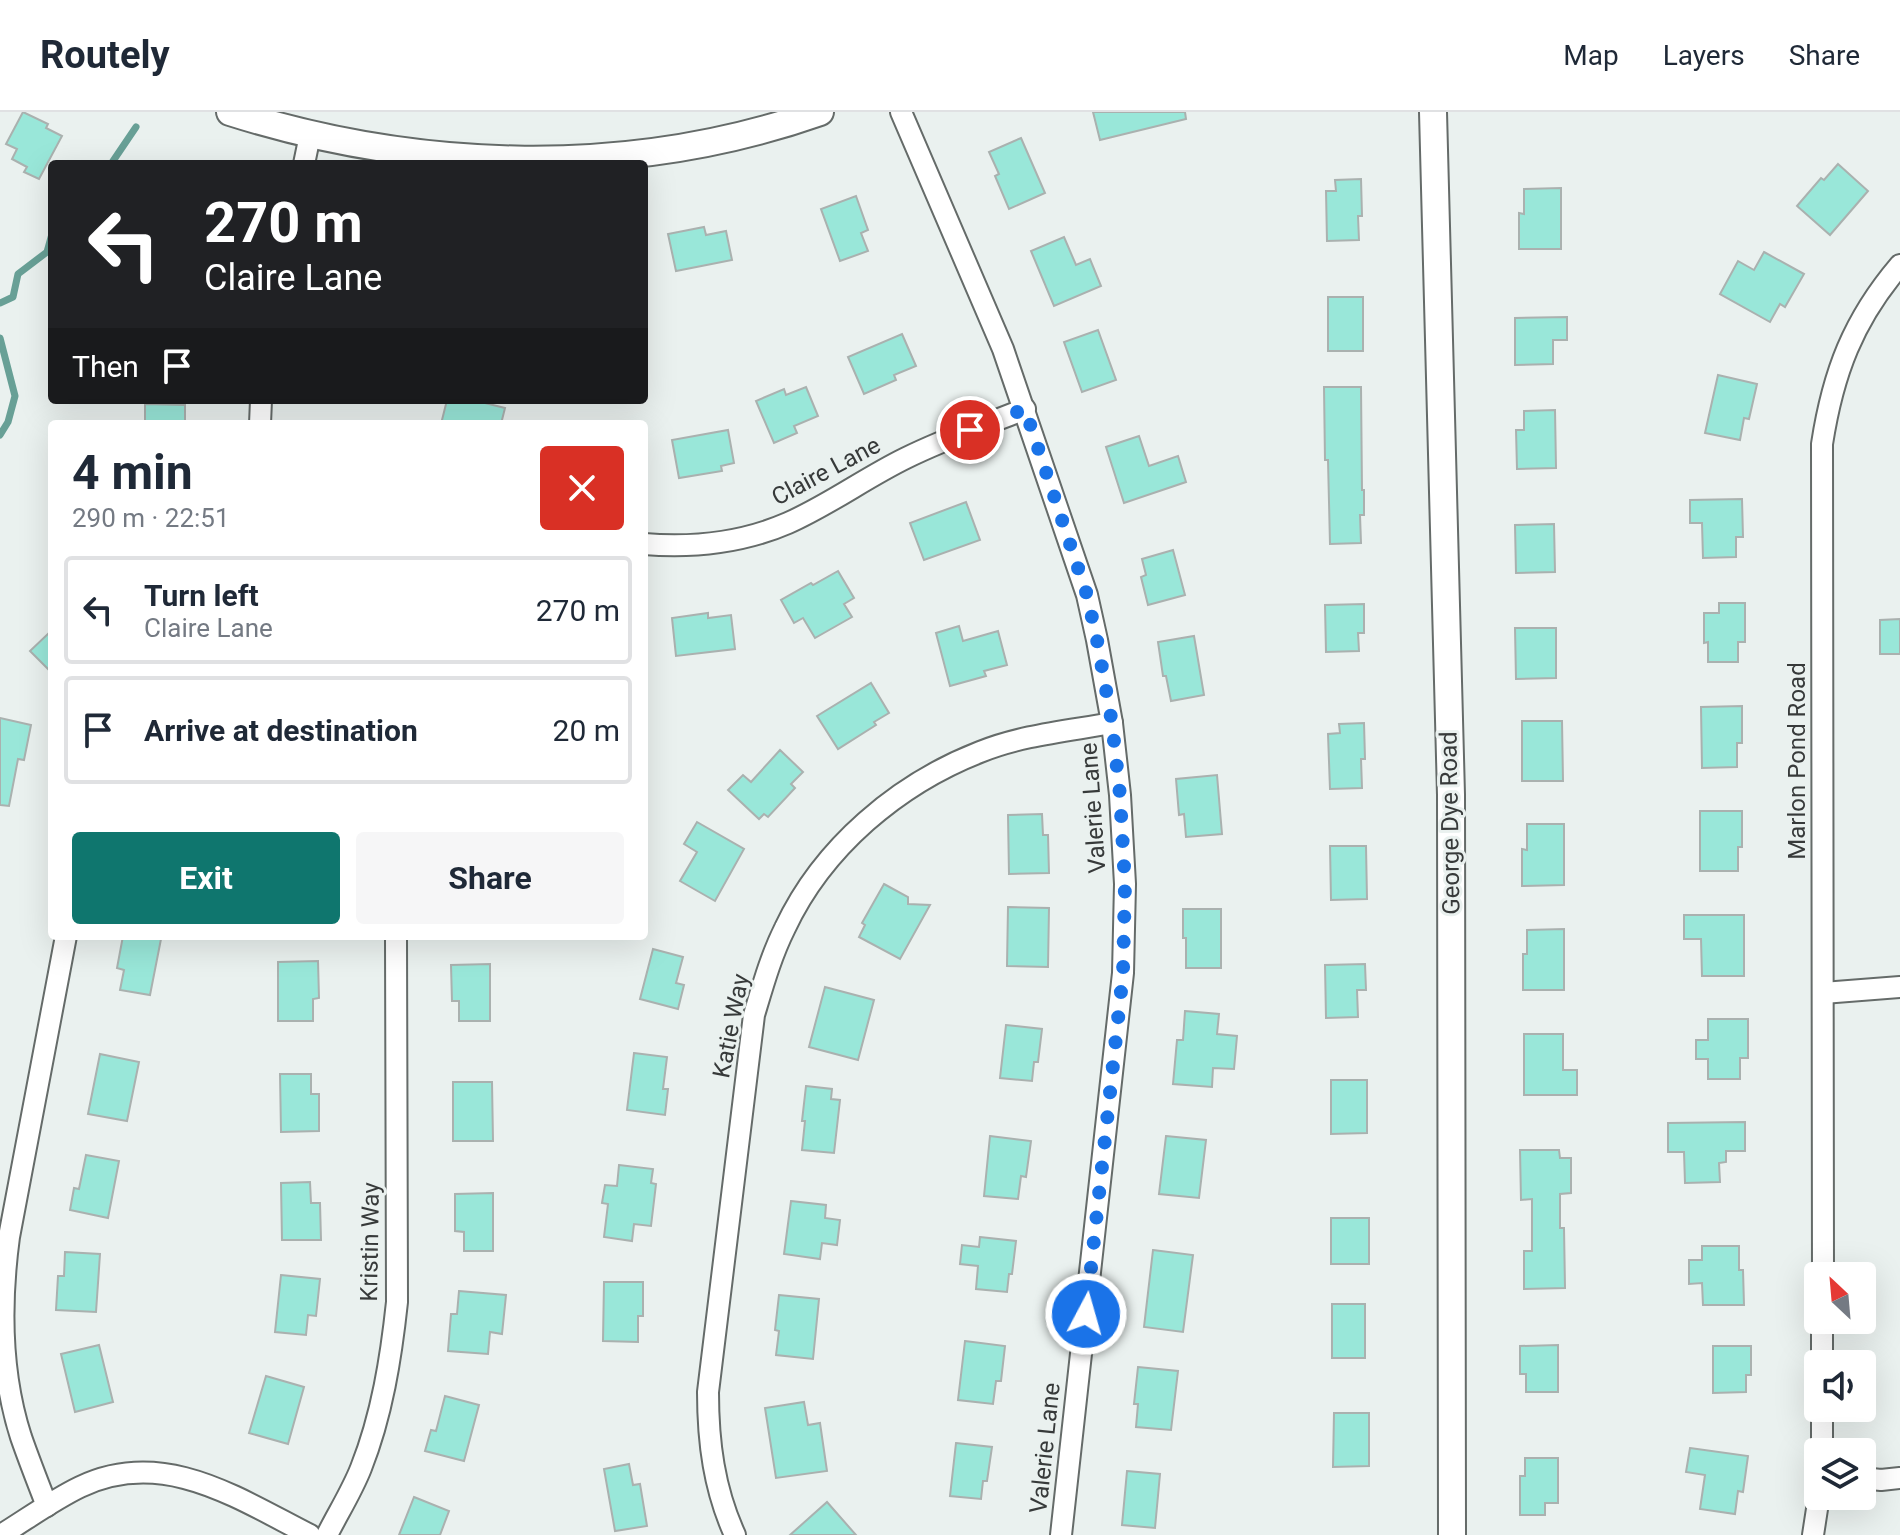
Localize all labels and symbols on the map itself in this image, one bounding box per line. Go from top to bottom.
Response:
pin [936,396,1004,464]
street label: Claire Lane [767,431,885,511]
street label: Marlon Pond Road [1783,662,1811,860]
street label: George Dye Road [1434,731,1466,915]
street label: Valerie Lane [1074,742,1112,874]
street label: Katie Way [707,971,755,1081]
street label: Kristin Way [355,1181,385,1302]
north arrow [1804,1262,1876,1334]
position arrow [1044,1272,1128,1356]
street label: Valerie Lane [1024,1381,1066,1515]

